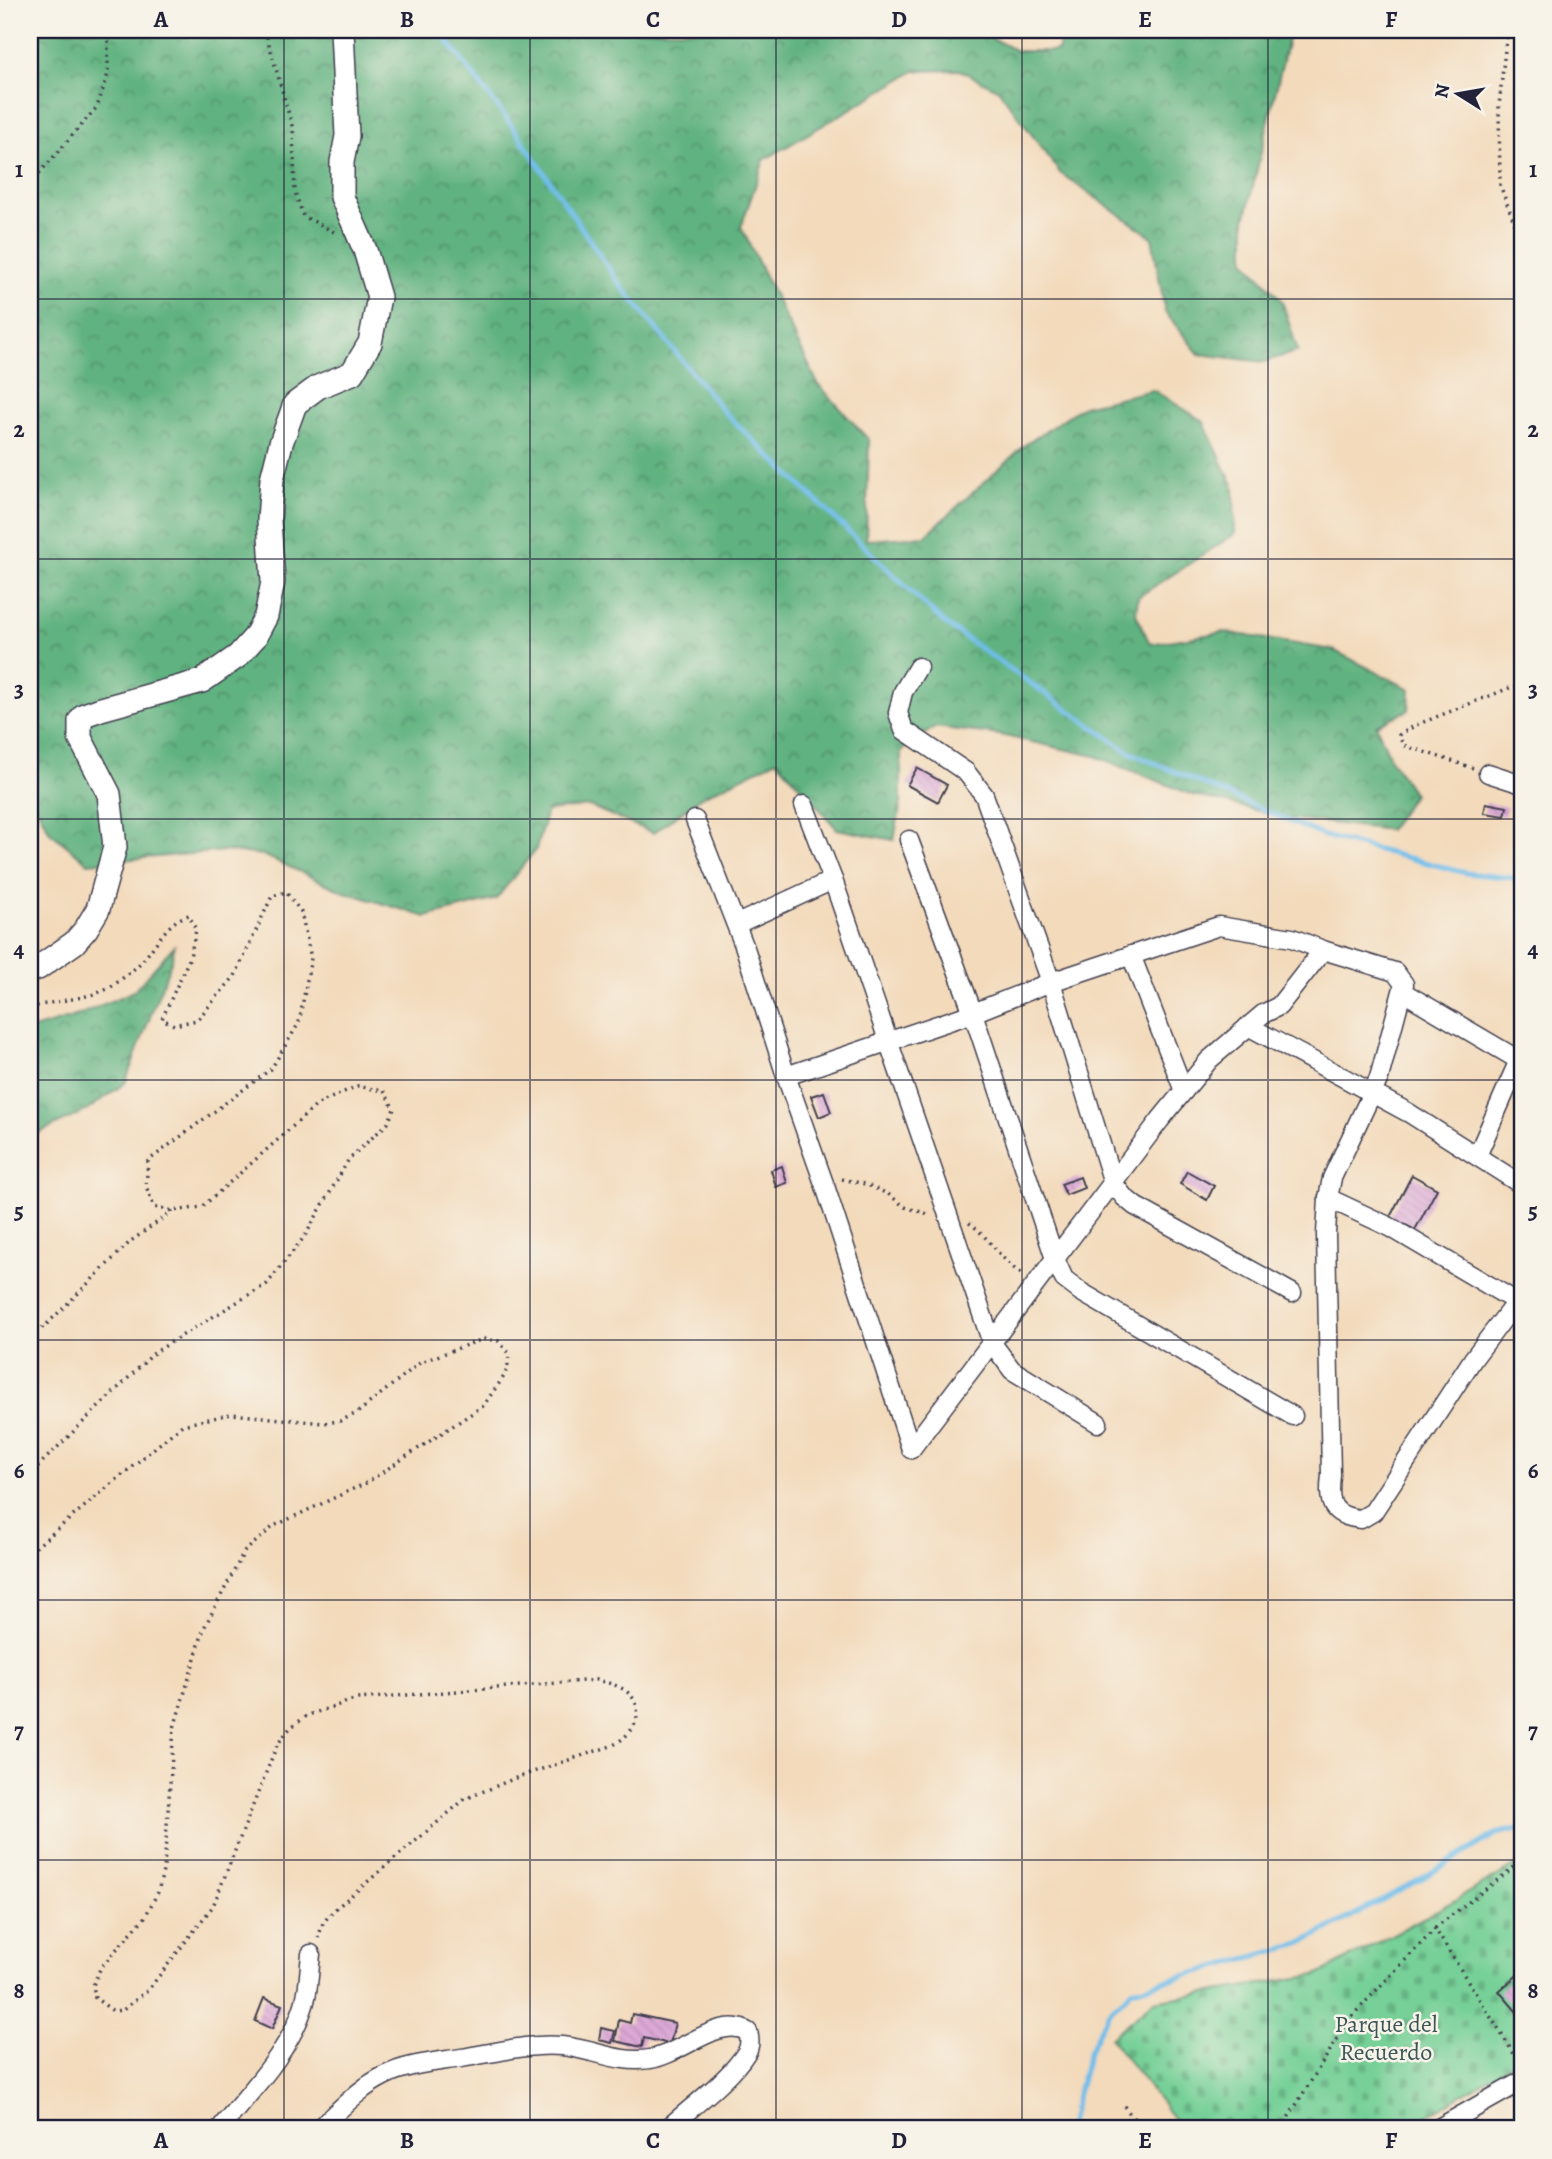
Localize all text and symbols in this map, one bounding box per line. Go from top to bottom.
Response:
text: A [153,4,169,35]
text: B [400,4,414,35]
text: C [646,4,660,35]
text: D [891,4,907,35]
text: E [1138,4,1152,35]
text: F [1385,4,1398,35]
north arrow [1422,60,1492,130]
text: N [1428,82,1456,100]
text: 1 [15,154,23,185]
text: 1 [1529,154,1537,185]
text: 2 [13,414,25,445]
text: 2 [1527,414,1539,445]
text: 3 [14,674,24,705]
text: 3 [1528,674,1538,705]
text: 4 [14,934,25,965]
text: 4 [1528,934,1539,965]
text: 5 [14,1195,24,1226]
text: 5 [1528,1195,1538,1226]
text: 6 [14,1455,25,1486]
text: 6 [1528,1455,1539,1486]
text: 7 [14,1715,24,1746]
text: 7 [1528,1715,1538,1746]
text: 8 [13,1975,25,2006]
text: 8 [1527,1975,1539,2006]
park label: Parque del Recuerdo [1334,2008,1438,2068]
text: A [153,2125,169,2156]
text: B [400,2125,414,2156]
text: C [646,2125,660,2156]
text: D [891,2125,907,2156]
text: E [1138,2125,1152,2156]
text: F [1385,2125,1398,2156]

